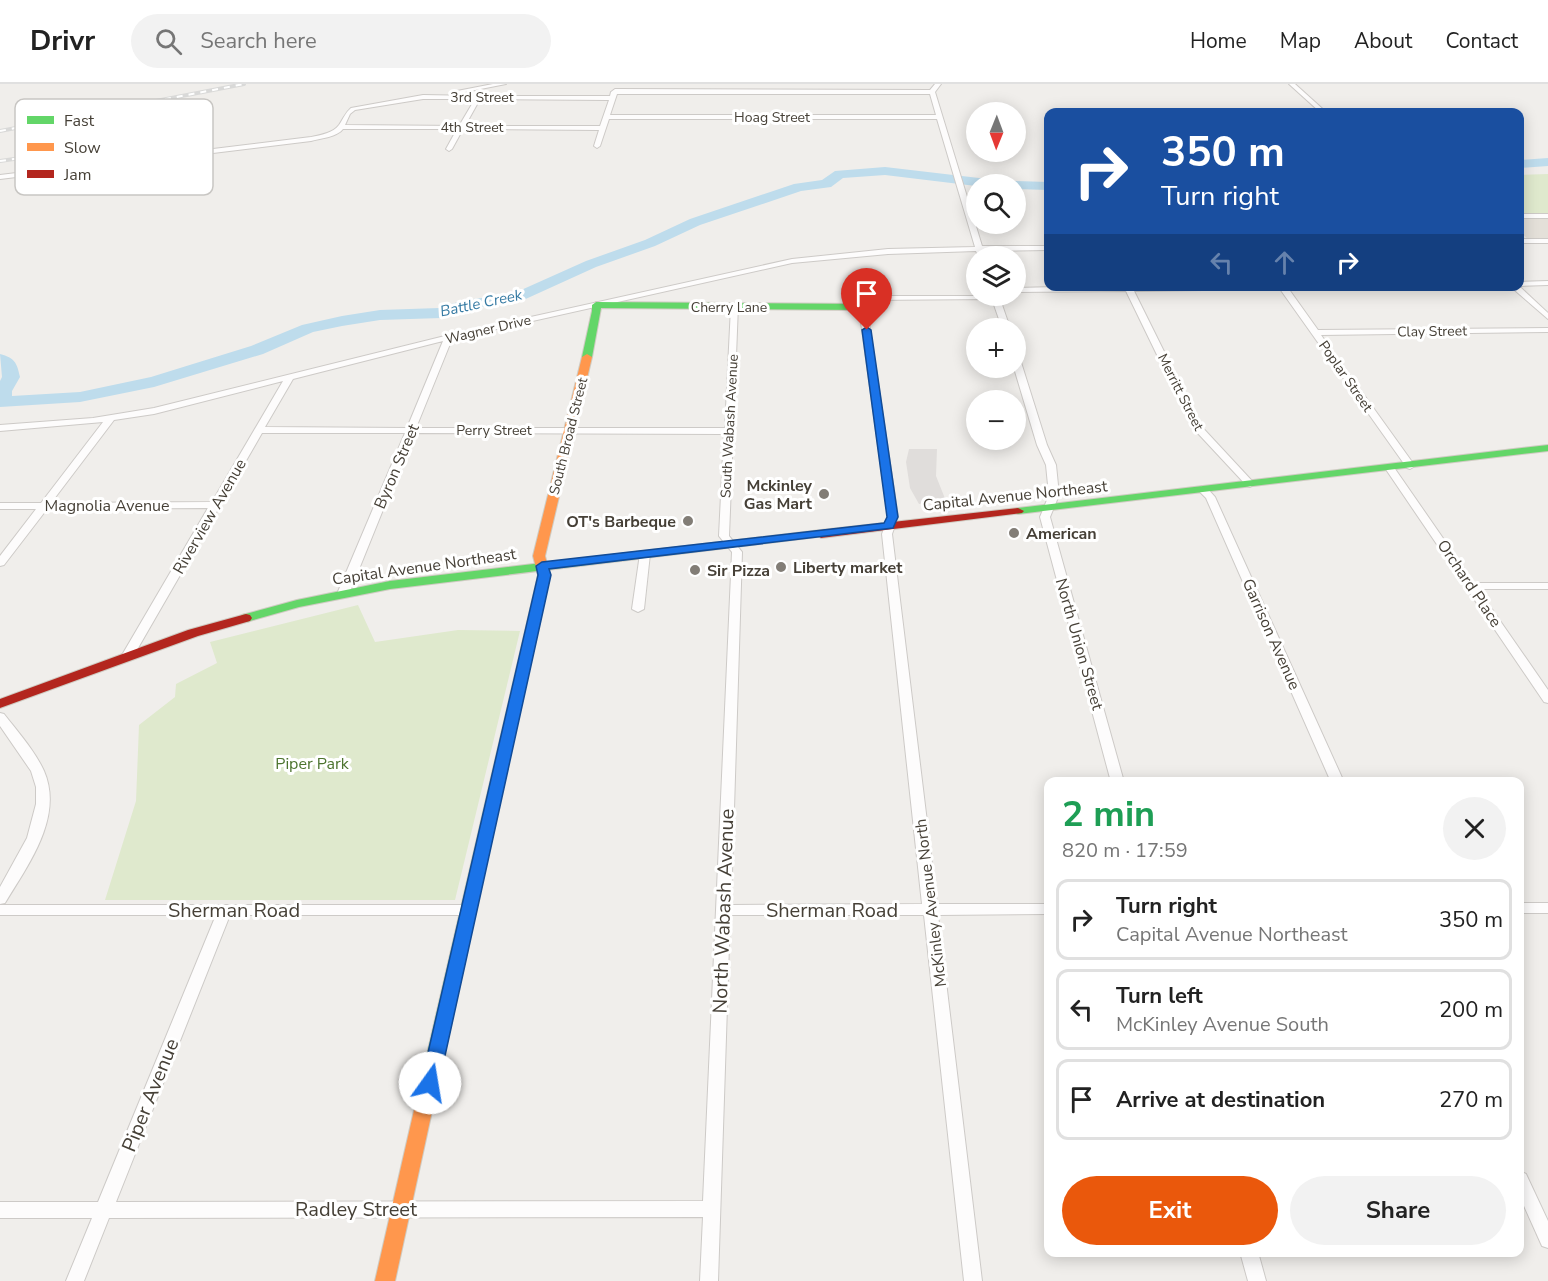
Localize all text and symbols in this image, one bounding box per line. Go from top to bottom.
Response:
search box [131,14,551,68]
text: Drivr [30,22,95,60]
icon: search [152,25,185,58]
text: Search here [200,26,317,56]
text: Home [1190,27,1247,55]
text: Map [1280,27,1321,55]
text: About [1354,27,1412,55]
text: Contact [1445,27,1518,55]
street label: 3rd Street [450,88,514,107]
legend [15,99,213,195]
north arrow [966,102,1026,162]
map controls [966,102,1026,450]
street label: Hoag Street [734,108,810,127]
text: Fast [64,110,95,132]
street label: 4th Street [440,118,504,137]
text: 350 m [1161,124,1285,181]
icon: right [1062,132,1140,210]
text: Slow [64,137,101,159]
text: Jam [63,164,91,186]
button: search [966,174,1026,234]
text: Turn right [1161,178,1279,215]
button: layers [966,246,1026,306]
icon: left [1205,246,1238,279]
icon: ahead [1268,246,1301,279]
icon: right [1331,246,1364,279]
pin [841,268,892,330]
icon: arrive [850,277,883,310]
water label: Battle Creek [438,284,524,321]
street label: Cherry Lane [691,298,767,317]
street label: Wagner Drive [443,310,533,349]
button: + [966,318,1026,378]
street label: Clay Street [1397,321,1467,342]
street label: Poplar Street [1314,337,1377,416]
street label: Merritt Street [1153,350,1208,434]
street label: South Wabash Avenue [716,354,743,499]
street label: South Broad Street [545,375,592,497]
button: − [966,390,1026,450]
street label: Byron Street [369,420,425,512]
street label: Perry Street [456,421,532,440]
street label: Riverview Avenue [168,455,252,578]
place label: Mckinley Gas Mart [744,475,813,515]
street label: Capital Avenue Northeast [922,475,1109,517]
marker: Mckinley Gas Mart [817,487,831,501]
street label: Magnolia Avenue [44,495,170,517]
place label: OT's Barbeque [566,511,676,533]
marker: OT's Barbeque [681,514,695,528]
place label: American [1026,523,1097,545]
marker: American [1007,526,1021,540]
street label: Orchard Place [1432,536,1507,632]
street label: Capital Avenue Northeast [331,543,518,591]
place label: Liberty market [793,557,903,579]
place label: Sir Pizza [707,560,770,582]
marker: Liberty market [774,560,788,574]
marker: Sir Pizza [688,563,702,577]
street label: Garrison Avenue [1237,575,1305,693]
street label: North Union Street [1050,576,1108,713]
park label: Piper Park [275,753,350,775]
text: 2 min [1062,790,1155,839]
button: close [1443,797,1506,860]
street label: North Wabash Avenue [706,808,741,1014]
street label: McKinley Avenue North [910,817,952,988]
text: 820 m · 17:59 [1062,837,1188,864]
text: Turn right [1116,891,1217,921]
street label: Sherman Road [168,897,300,924]
street label: Sherman Road [766,897,898,924]
icon: right [1065,903,1098,936]
text: 350 m [1439,905,1503,935]
text: Capital Avenue Northeast [1116,921,1348,948]
text: Turn left [1116,981,1203,1011]
icon: left [1065,993,1098,1026]
text: 200 m [1439,995,1503,1025]
text: McKinley Avenue South [1116,1011,1329,1038]
street label: Piper Avenue [115,1035,185,1156]
position arrow [398,1051,462,1115]
icon: arrive [1065,1083,1098,1116]
text: Arrive at destination [1116,1085,1325,1115]
text: 270 m [1439,1085,1503,1115]
button: Exit [1062,1176,1278,1245]
button: Share [1290,1176,1506,1245]
street label: Radley Street [295,1196,418,1223]

